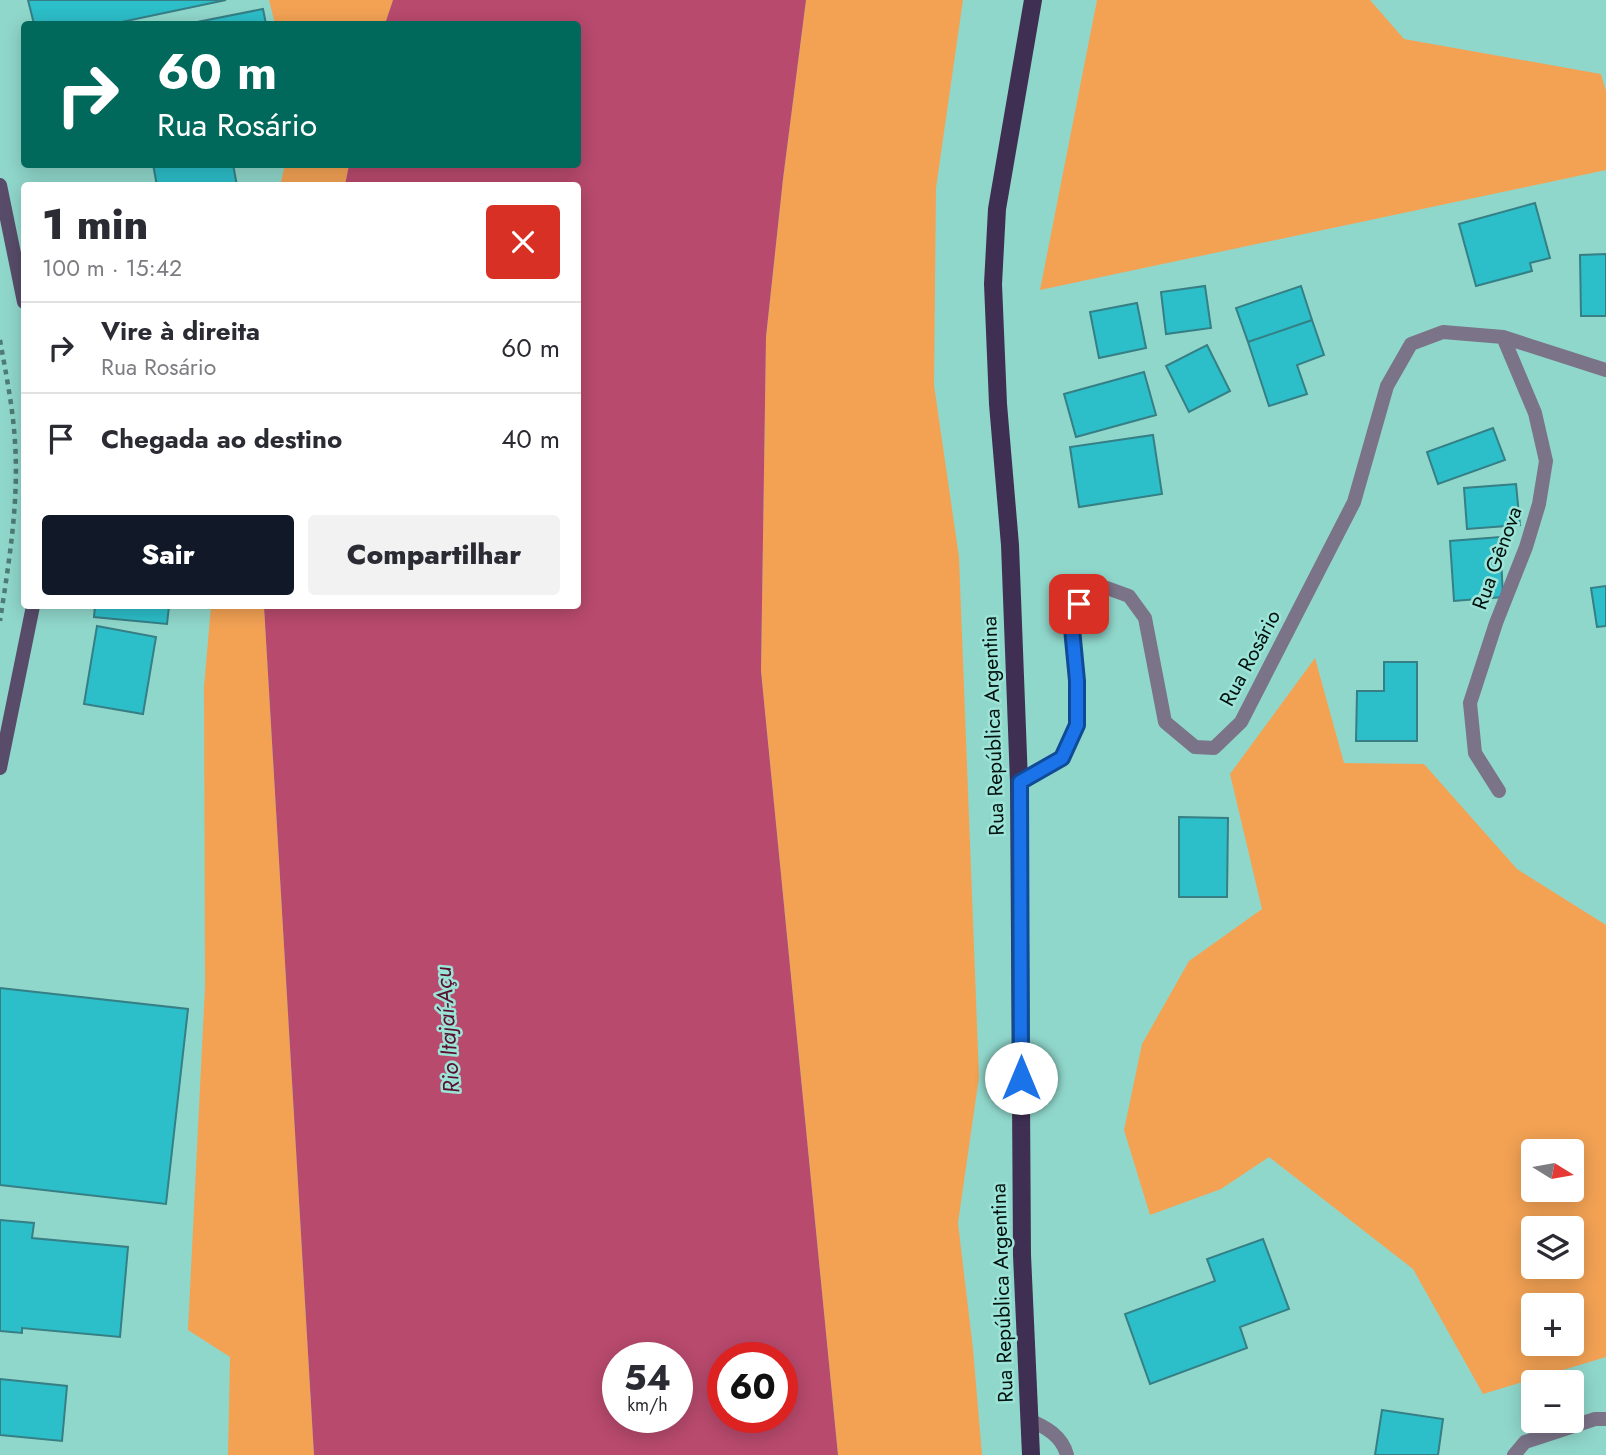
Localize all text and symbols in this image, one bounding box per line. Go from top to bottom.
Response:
text: 60 m [157,37,277,107]
icon: right [42,49,133,140]
text: Rua Rosário [157,102,317,148]
text: 1 min [42,194,148,255]
button: close [486,205,560,279]
text: 100 m · 15:42 [42,251,182,285]
text: Vire à direita [101,312,260,350]
icon: right [42,329,80,367]
text: 60 m [501,329,560,367]
text: Rua Rosário [101,350,216,384]
icon: arrive [42,420,80,458]
text: Chegada ao destino [101,420,342,458]
text: 40 m [501,420,560,458]
street label: Rua Gênova [1464,502,1530,614]
button: Sair [42,515,294,595]
button: Compartilhar [308,515,560,595]
pin [1049,574,1109,634]
icon: arrive [1060,585,1098,623]
street label: Rua Rosário [1212,605,1288,711]
street label: Rua República Argentina [974,616,1012,836]
water label: Rio Itajaí-Açu [426,965,468,1094]
position arrow [984,1041,1058,1115]
north arrow [1521,1139,1584,1202]
map controls [1521,1139,1584,1433]
street label: Rua República Argentina [983,1183,1021,1403]
button: layers [1521,1216,1584,1279]
button: + [1521,1293,1584,1356]
speed limit sign: 60 [707,1342,798,1433]
text: 54 [624,1353,671,1403]
button: − [1521,1370,1584,1433]
text: km/h [627,1392,668,1418]

